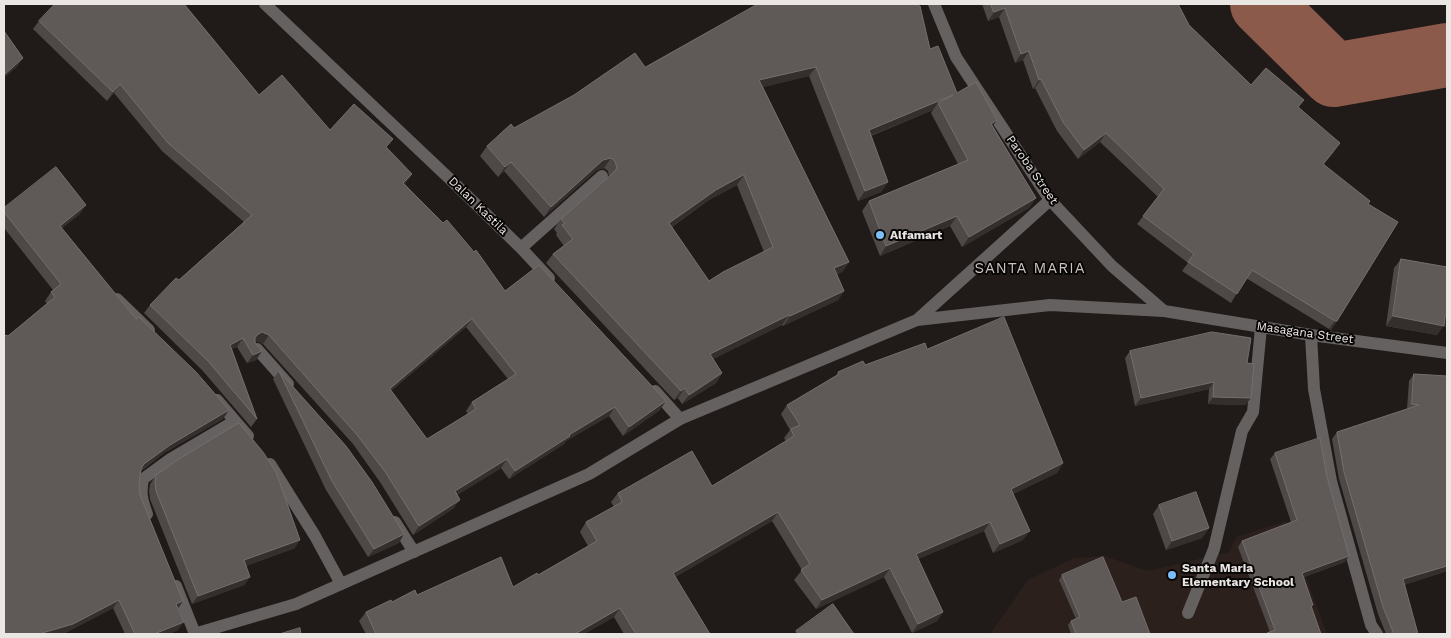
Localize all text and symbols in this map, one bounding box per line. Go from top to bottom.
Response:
street label: Paroba Street [1003,133,1061,207]
street label: Dalan Kastila [445,174,511,238]
place label: Alfamart [890,228,942,242]
marker: Alfamart [874,229,886,241]
district label: SANTA MARIA [973,260,1087,278]
street label: Masagana Street [1256,319,1354,347]
place label: Santa Maria Elementary School [1182,561,1294,589]
marker: Santa Maria Elementary School [1166,569,1178,581]

